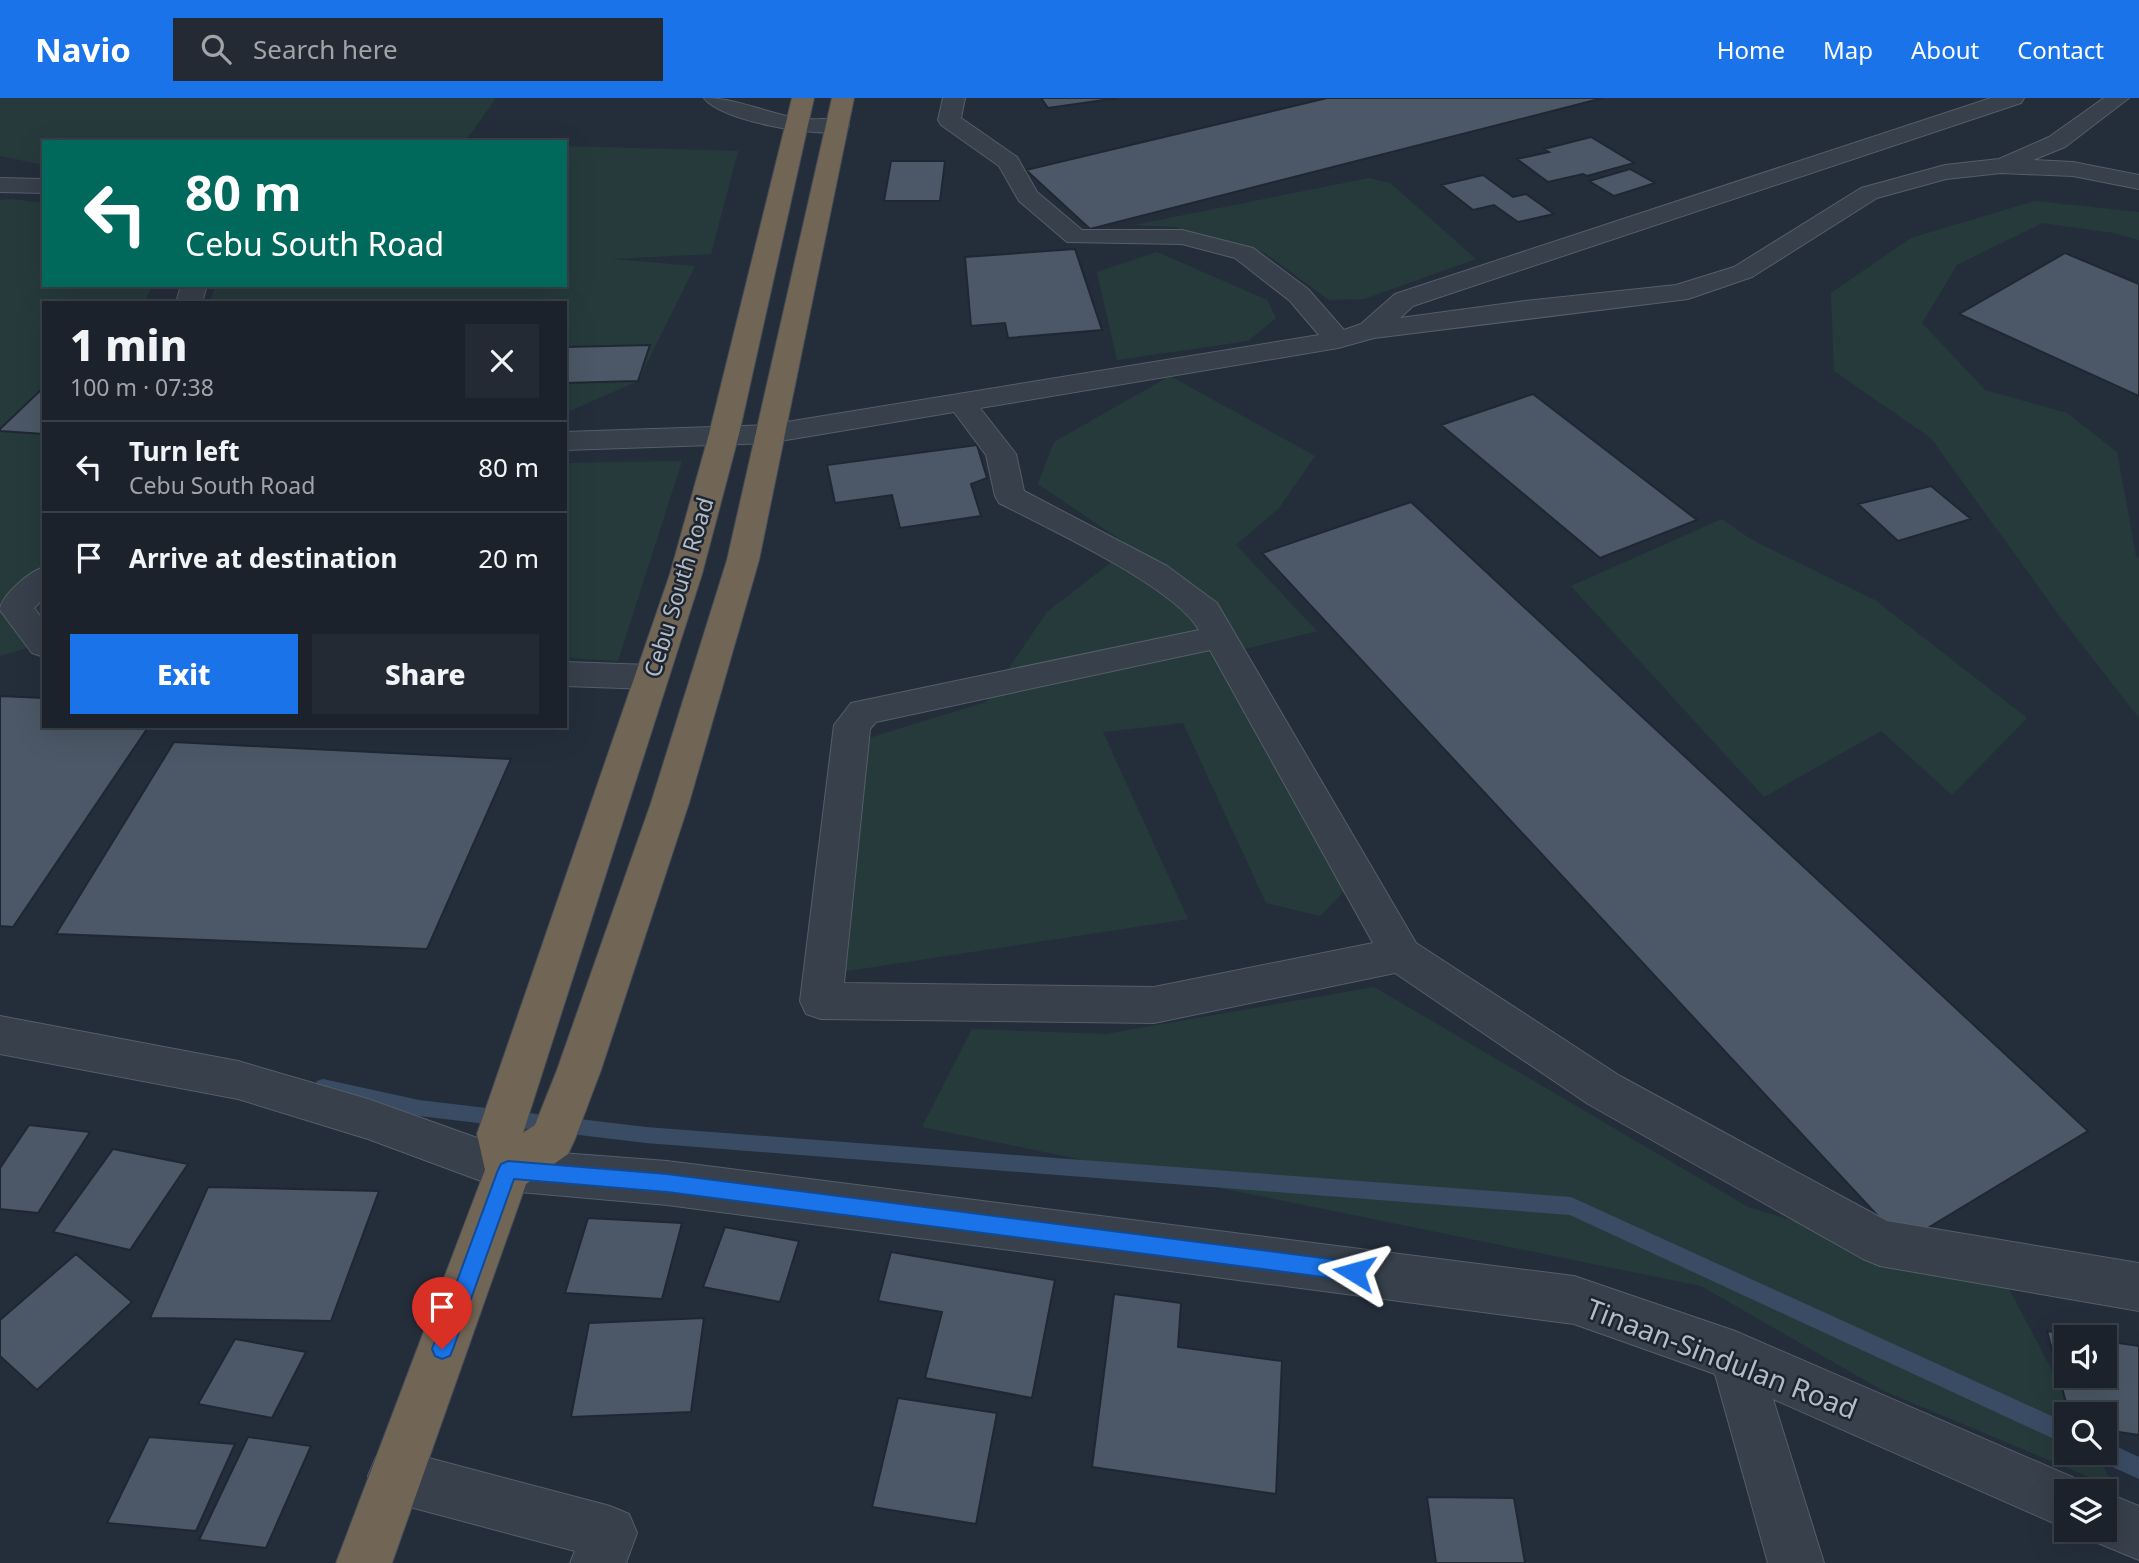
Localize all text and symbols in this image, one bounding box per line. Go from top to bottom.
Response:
search box [173,18,663,81]
text: Navio [35,27,131,72]
icon: search [197,30,235,68]
text: Search here [253,31,398,67]
text: Home [1717,33,1785,66]
text: Map [1823,33,1873,66]
text: About [1911,33,1979,66]
text: Contact [2017,33,2104,66]
text: 80 m [185,159,302,225]
icon: left [70,168,161,259]
text: Cebu South Road [185,222,444,265]
text: 1 min [70,316,187,373]
button: close [465,324,539,398]
text: 100 m · 07:38 [70,371,214,403]
text: Turn left [129,433,240,469]
icon: left [70,448,108,486]
text: 80 m [478,449,539,485]
text: Cebu South Road [129,469,315,501]
street label: Cebu South Road [635,493,721,681]
icon: arrive [70,539,108,577]
text: Arrive at destination [129,540,398,576]
text: 20 m [478,540,539,576]
button: Exit [70,634,298,714]
button: Share [312,634,539,714]
position arrow [1317,1235,1391,1309]
pin [412,1277,472,1349]
icon: arrive [423,1288,461,1326]
street label: Tinaan-Sindulan Road [1581,1289,1863,1427]
map controls [2054,1325,2117,1542]
button: sound [2054,1325,2117,1388]
button: search [2054,1402,2117,1465]
button: layers [2054,1479,2117,1542]

